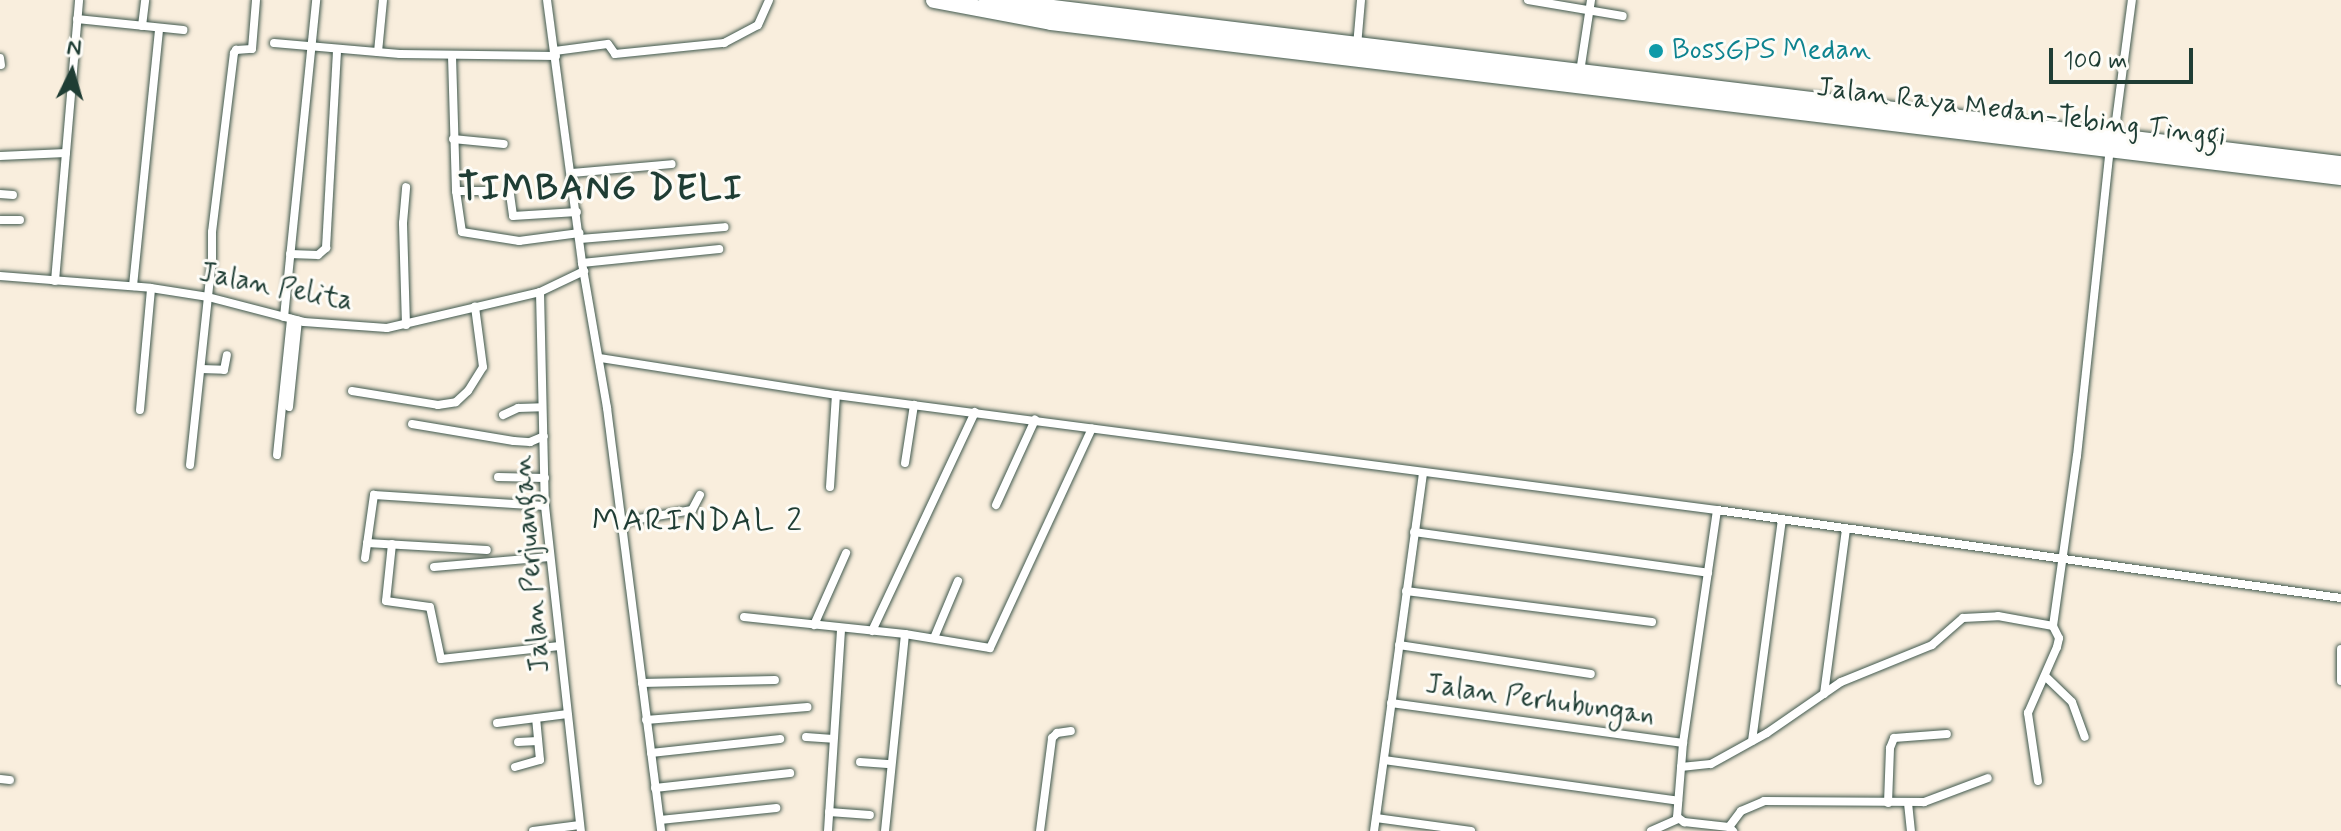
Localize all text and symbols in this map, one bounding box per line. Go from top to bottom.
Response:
north arrow [32,32,112,112]
scale bar [2053,32,2197,82]
text: N [66,34,83,63]
place label: BossGPS Medan [1672,34,1871,68]
marker: BossGPS Medan [1647,42,1665,60]
text: 100 m [2063,46,2127,77]
street label: Jalan Raya Medan-Tebing Tinggi [1818,72,2224,154]
district label: TIMBANG DELI [458,168,744,212]
street label: Jalan Pelita [197,257,355,319]
street label: Jalan Perjuangan [506,455,558,673]
district label: MARINDAL 2 [594,502,802,540]
street label: Jalan Perhubungan [1423,668,1657,734]

